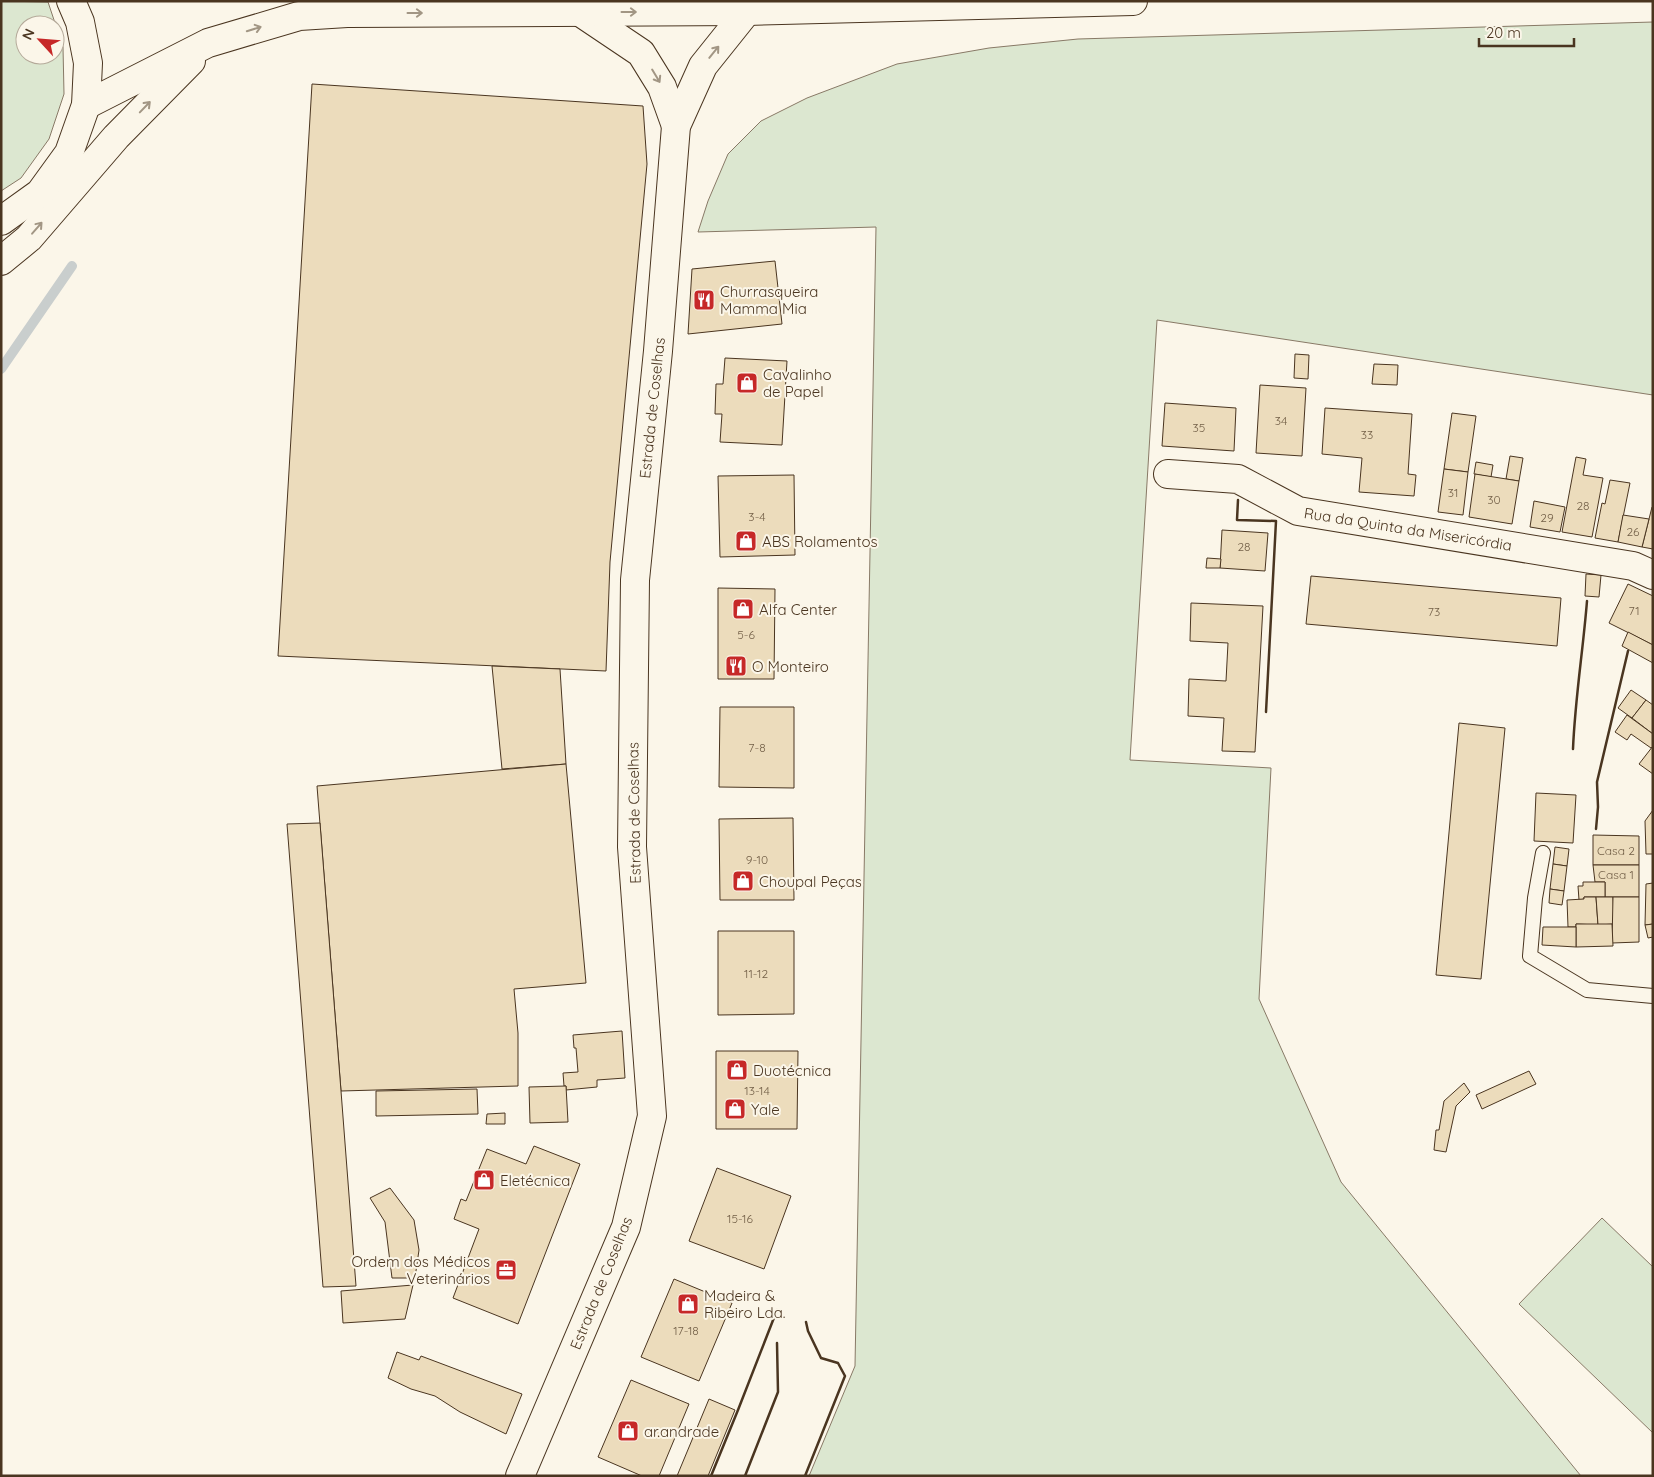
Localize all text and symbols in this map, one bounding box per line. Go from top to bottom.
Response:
one-way arrow [621,7,637,16]
one-way arrow [406,8,423,18]
north arrow [15,15,65,65]
scale bar [1479,15,1574,47]
text: 20 m [1486,23,1521,42]
one-way arrow [246,24,262,34]
text: N [18,26,39,43]
one-way arrow [709,46,720,59]
one-way arrow [651,69,661,83]
one-way arrow [139,101,151,114]
one-way arrow [31,222,43,235]
place label: Churrasqueira Mamma Mia [720,282,818,318]
restaurant icon: Churrasqueira Mamma Mia [692,288,716,312]
street label: Estrada de Coselhas [635,337,669,479]
place label: Cavalinho de Papel [763,365,832,401]
shop icon: Cavalinho de Papel [735,371,759,395]
house number: 34 [1275,413,1287,428]
house number: 35 [1193,420,1205,435]
house number: 33 [1361,427,1373,442]
house number: 31 [1448,485,1458,500]
house number: 30 [1487,492,1501,507]
house number: 28 [1576,498,1590,513]
street label: Rua da Quinta da Misericórdia [1303,503,1513,555]
house number: 3-4 [748,509,766,524]
house number: 29 [1540,510,1554,525]
house number: 26 [1626,524,1640,539]
shop icon: ABS Rolamentos [734,529,758,553]
place label: ABS Rolamentos [762,532,878,551]
house number: 28 [1237,539,1251,554]
shop icon: Alfa Center [731,597,755,621]
place label: Alfa Center [759,600,837,619]
house number: 71 [1628,603,1640,618]
house number: 73 [1428,604,1440,619]
house number: 5-6 [737,627,755,642]
restaurant icon: O Monteiro [724,654,748,678]
place label: O Monteiro [752,657,829,676]
house number: 7-8 [748,740,766,755]
street label: Estrada de Coselhas [623,742,645,884]
house number: Casa 2 [1597,843,1635,858]
house number: 9-10 [746,852,768,867]
house number: Casa 1 [1598,867,1634,882]
shop icon: Choupal Peças [731,869,755,893]
place label: Choupal Peças [759,872,862,891]
house number: 11-12 [744,966,768,981]
shop icon: Duotécnica [725,1058,749,1082]
place label: Duotécnica [753,1061,831,1080]
house number: 13-14 [744,1083,770,1098]
shop icon: Yale [723,1097,747,1121]
place label: Yale [751,1100,780,1119]
shop icon: Eletécnica [472,1168,496,1192]
place label: Eletécnica [500,1171,570,1190]
house number: 15-16 [727,1211,754,1226]
street label: Estrada de Coselhas [566,1214,636,1352]
place label: Ordem dos Médicos Veterinários [351,1252,490,1288]
office icon: Ordem dos Médicos Veterinários [494,1258,518,1282]
place label: Madeira & Ribeiro Lda. [704,1286,786,1322]
shop icon: Madeira & Ribeiro Lda. [676,1292,700,1316]
house number: 17-18 [673,1323,699,1338]
shop icon: ar.andrade [616,1419,640,1443]
place label: ar.andrade [644,1422,719,1441]

